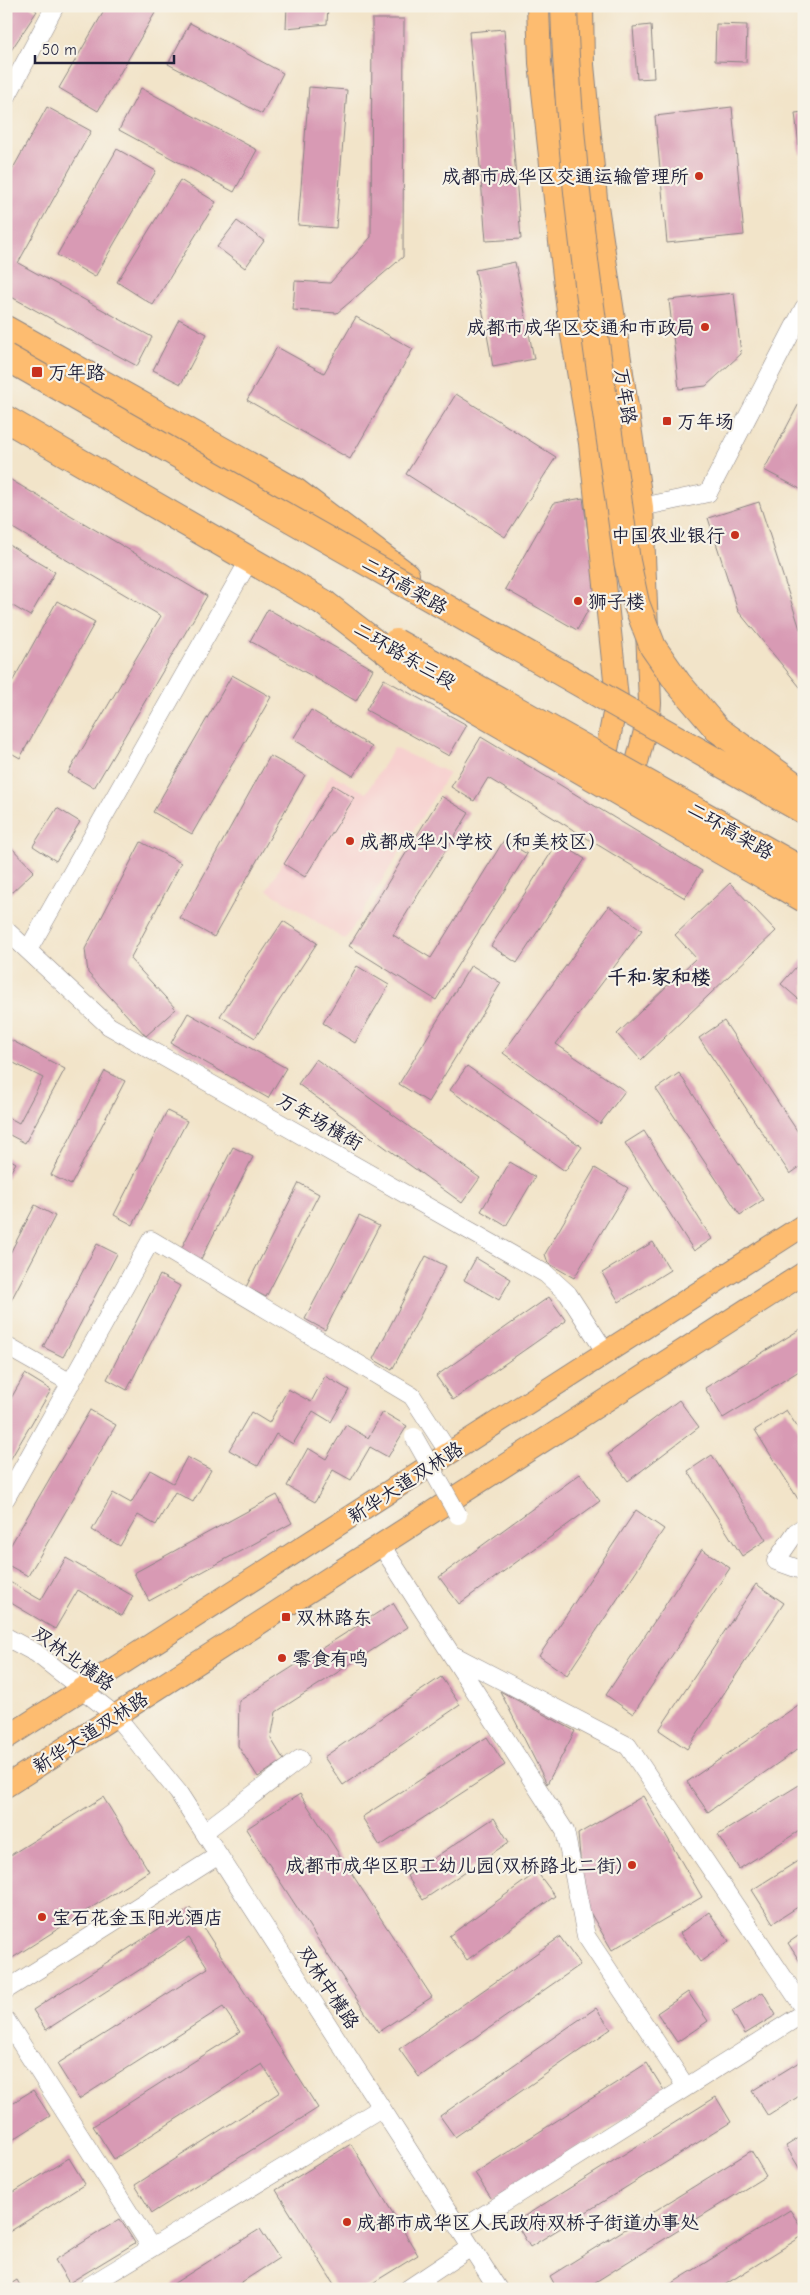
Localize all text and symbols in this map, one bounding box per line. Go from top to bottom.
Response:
scale bar [35,32,174,64]
text: 50 m [42,41,77,59]
place label: 成都市成华区交通运输管理所 [442,166,689,188]
marker: 成都市成华区交通运输管理所 [693,170,705,182]
place label: 成都市成华区交通和市政局 [467,317,695,339]
marker: 成都市成华区交通和市政局 [699,321,711,333]
place label: 万年路 [48,362,105,384]
marker: 万年路 [30,365,44,379]
street label: 万年路 [610,366,640,426]
place label: 万年场 [677,411,734,433]
marker: 万年场 [661,415,673,427]
place label: 中国农业银行 [611,525,725,547]
marker: 中国农业银行 [729,529,741,541]
street label: 二环高架路 [358,553,451,619]
place label: 狮子楼 [588,591,645,613]
marker: 狮子楼 [572,595,584,607]
street label: 二环路东三段 [350,618,459,694]
street label: 二环高架路 [684,798,777,864]
place label: 成都成华小学校（和美校区） [360,831,607,853]
marker: 成都成华小学校（和美校区） [344,835,356,847]
district label: 千和·家和楼 [607,966,711,989]
street label: 万年场横街 [273,1089,366,1155]
street label: 新华大道双林路 [344,1437,467,1528]
place label: 双林路东 [296,1607,372,1629]
marker: 双林路东 [280,1611,292,1623]
street label: 双林北横路 [29,1622,118,1696]
place label: 零食有鸣 [292,1648,368,1670]
marker: 零食有鸣 [276,1652,288,1664]
street label: 新华大道双林路 [29,1687,152,1778]
place label: 成都市成华区职工幼儿园(双桥路北二街) [286,1855,622,1877]
marker: 成都市成华区职工幼儿园(双桥路北二街) [626,1859,638,1871]
place label: 宝石花金玉阳光酒店 [52,1907,223,1929]
marker: 宝石花金玉阳光酒店 [36,1911,48,1923]
street label: 双林中横路 [293,1942,363,2033]
place label: 成都市成华区人民政府双桥子街道办事处 [357,2212,699,2234]
marker: 成都市成华区人民政府双桥子街道办事处 [341,2216,353,2228]

